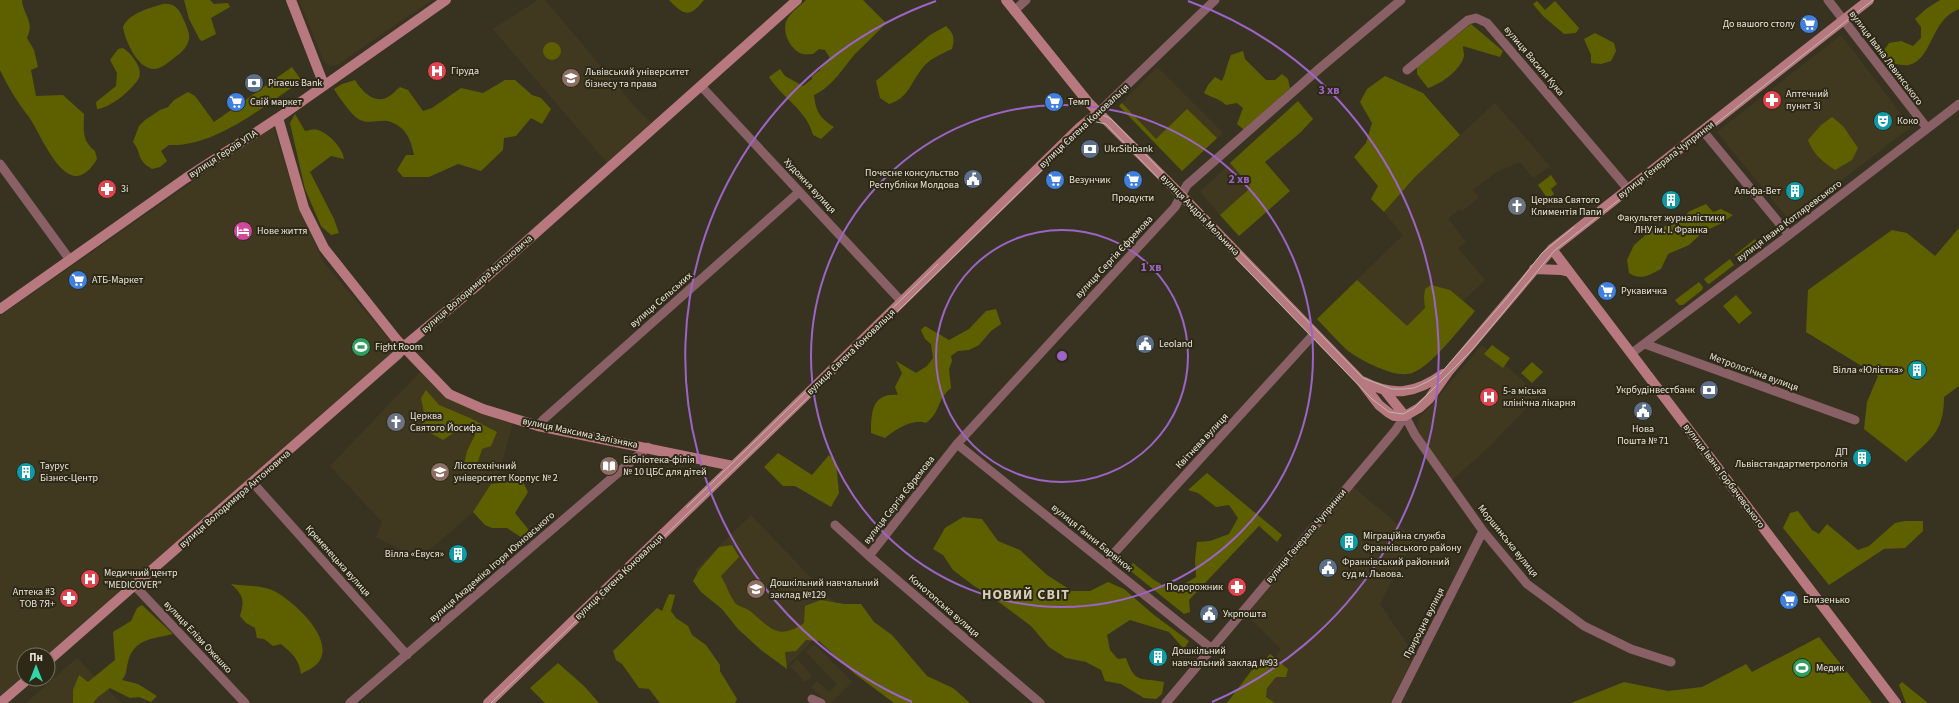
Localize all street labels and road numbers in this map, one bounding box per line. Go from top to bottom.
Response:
street label: вулиця Івана Левинського [1846,8,1926,108]
street label: вулиця Василя Кука [1501,23,1567,99]
street label: вулиця Євгена Коновальця [1036,80,1132,172]
street label: вулиця Генерала Чупринки [1615,118,1717,202]
street label: вулиця Героїв УПА [186,126,261,182]
street label: Художня вулиця [781,155,839,217]
street label: вулиця Андрія Мельника [1157,171,1243,259]
street label: вулиця Івана Котляревського [1733,177,1845,265]
street label: вулиця Сергія Єфремова [1072,212,1156,302]
street label: вулиця Володимира Антоновича [418,232,536,336]
street label: вулиця Сельських [627,269,696,331]
street label: вулиця Євгена Коновальця [803,306,899,398]
street label: Метрологічна вулиця [1707,349,1801,395]
street label: Квітнева вулиця [1172,410,1232,472]
street label: вулиця Максима Залізняка [521,414,639,452]
street label: вулиця Івана Горбачевського [1680,421,1768,531]
street label: вулиця Володимира Антоновича [176,447,294,551]
street label: вулиця Сергія Єфремова [860,453,938,547]
street label: вулиця Генерала Чупринки [1262,486,1350,586]
street label: вулиця Ганни Барвінок [1048,501,1136,575]
street label: Моршинська вулиця [1474,502,1542,580]
street label: вулиця Академіка Ігоря Юхновського [426,508,558,626]
street label: Кременецька вулиця [302,522,374,600]
street label: вулиця Євгена Коновальця [571,531,667,623]
street label: Конотопська вулиця [905,571,983,641]
street label: Природна вулиця [1400,585,1448,661]
street label: вулиця Елізи Ожешко [161,598,235,676]

